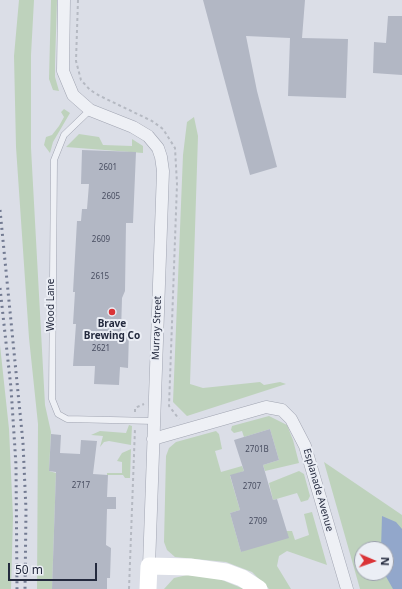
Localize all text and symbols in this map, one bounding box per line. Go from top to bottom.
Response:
house number: 2601 [99,163,117,173]
house number: 2605 [102,192,120,202]
house number: 2609 [92,235,110,245]
house number: 2615 [91,272,109,282]
street label: Wood Lane [45,279,57,331]
street label: Murray Street [150,296,164,360]
marker: Brave Brewing Co [107,307,117,317]
place label: Brave Brewing Co [84,318,140,342]
house number: 2621 [92,344,110,354]
house number: 2701B [245,445,269,455]
street label: Esplanade Avenue [300,447,336,533]
house number: 2717 [72,481,90,491]
house number: 2707 [243,482,261,492]
house number: 2709 [249,517,267,527]
north arrow [354,541,394,581]
scale bar [10,555,99,581]
text: N [378,557,393,566]
text: 50 m [15,561,43,578]

